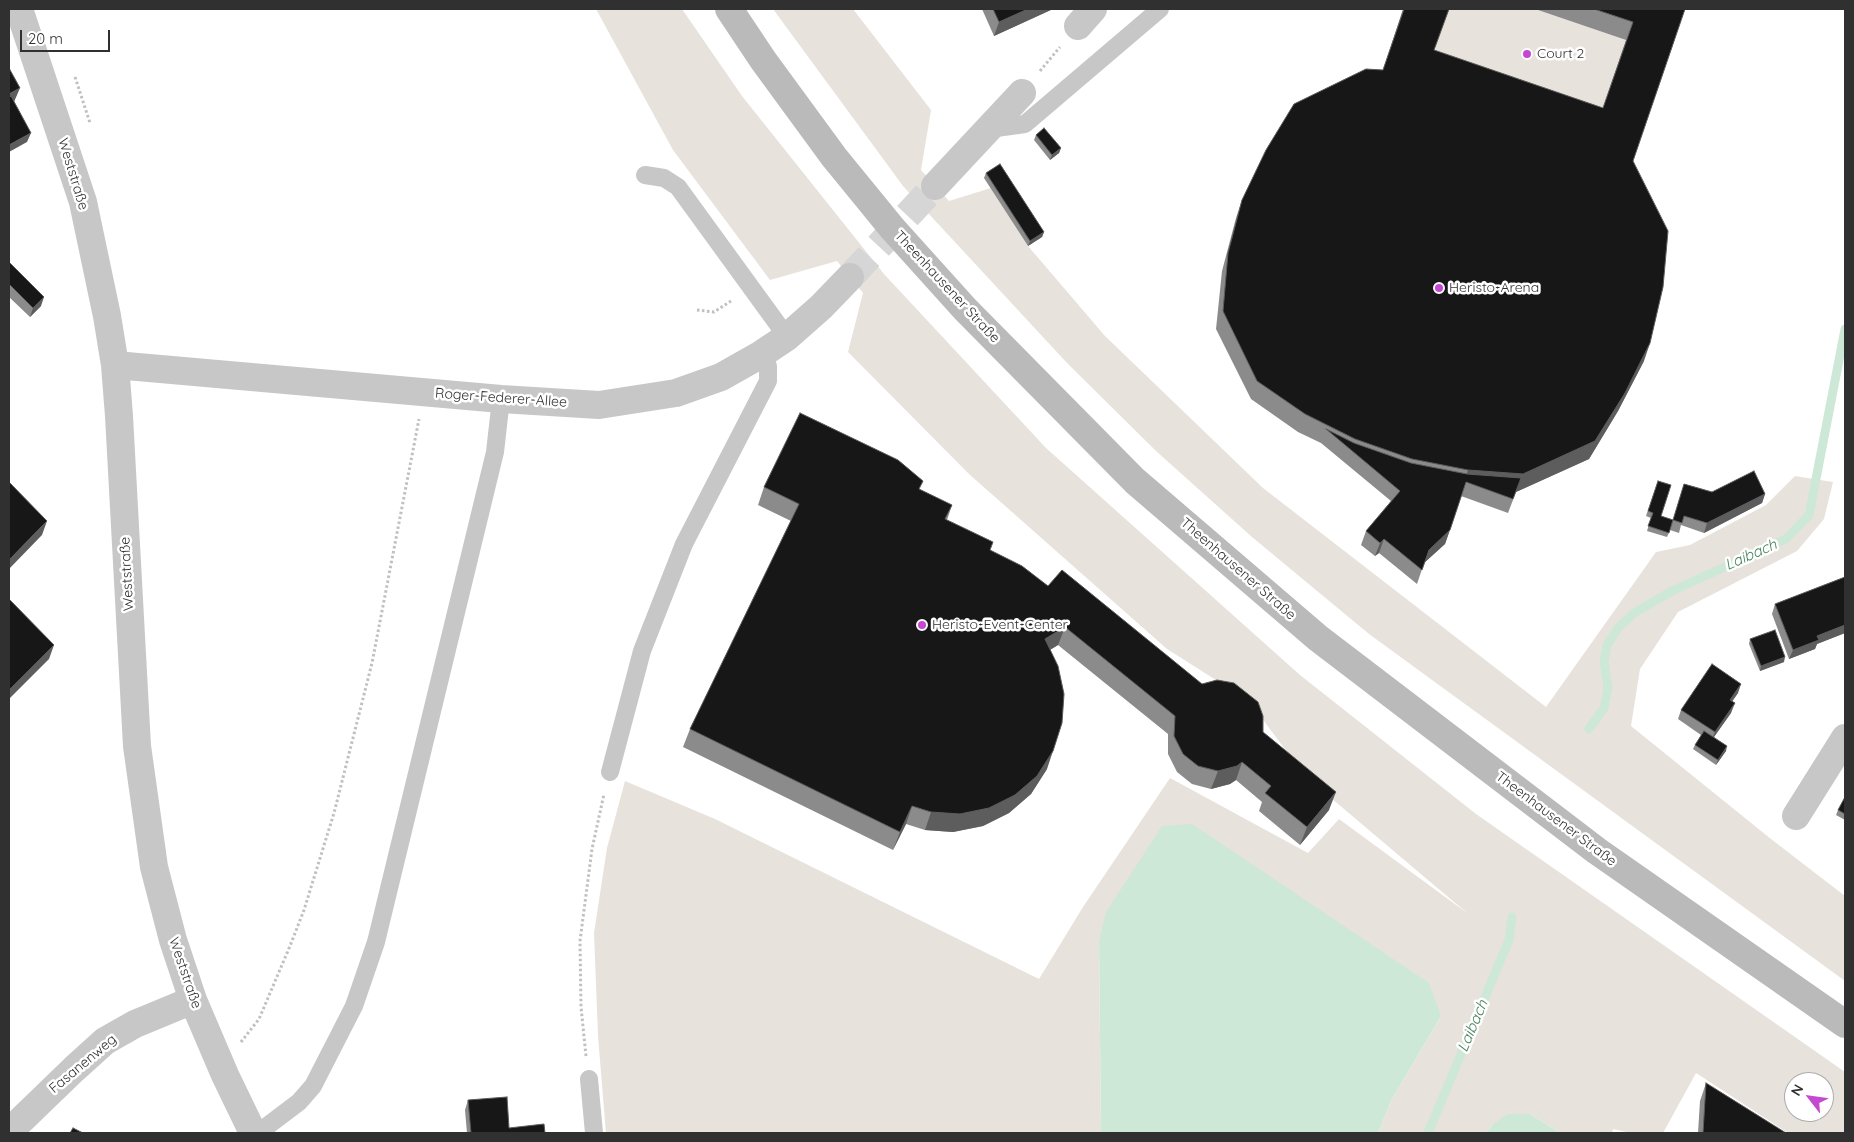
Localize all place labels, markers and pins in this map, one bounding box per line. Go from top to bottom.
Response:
place label: Court 2 [1537,46,1584,62]
marker: Court 2 [1521,48,1533,60]
place label: Heristo-Arena [1449,280,1539,296]
marker: Heristo-Arena [1433,282,1445,294]
place label: Heristo-Event-Center [932,617,1068,633]
marker: Heristo-Event-Center [916,619,928,631]

